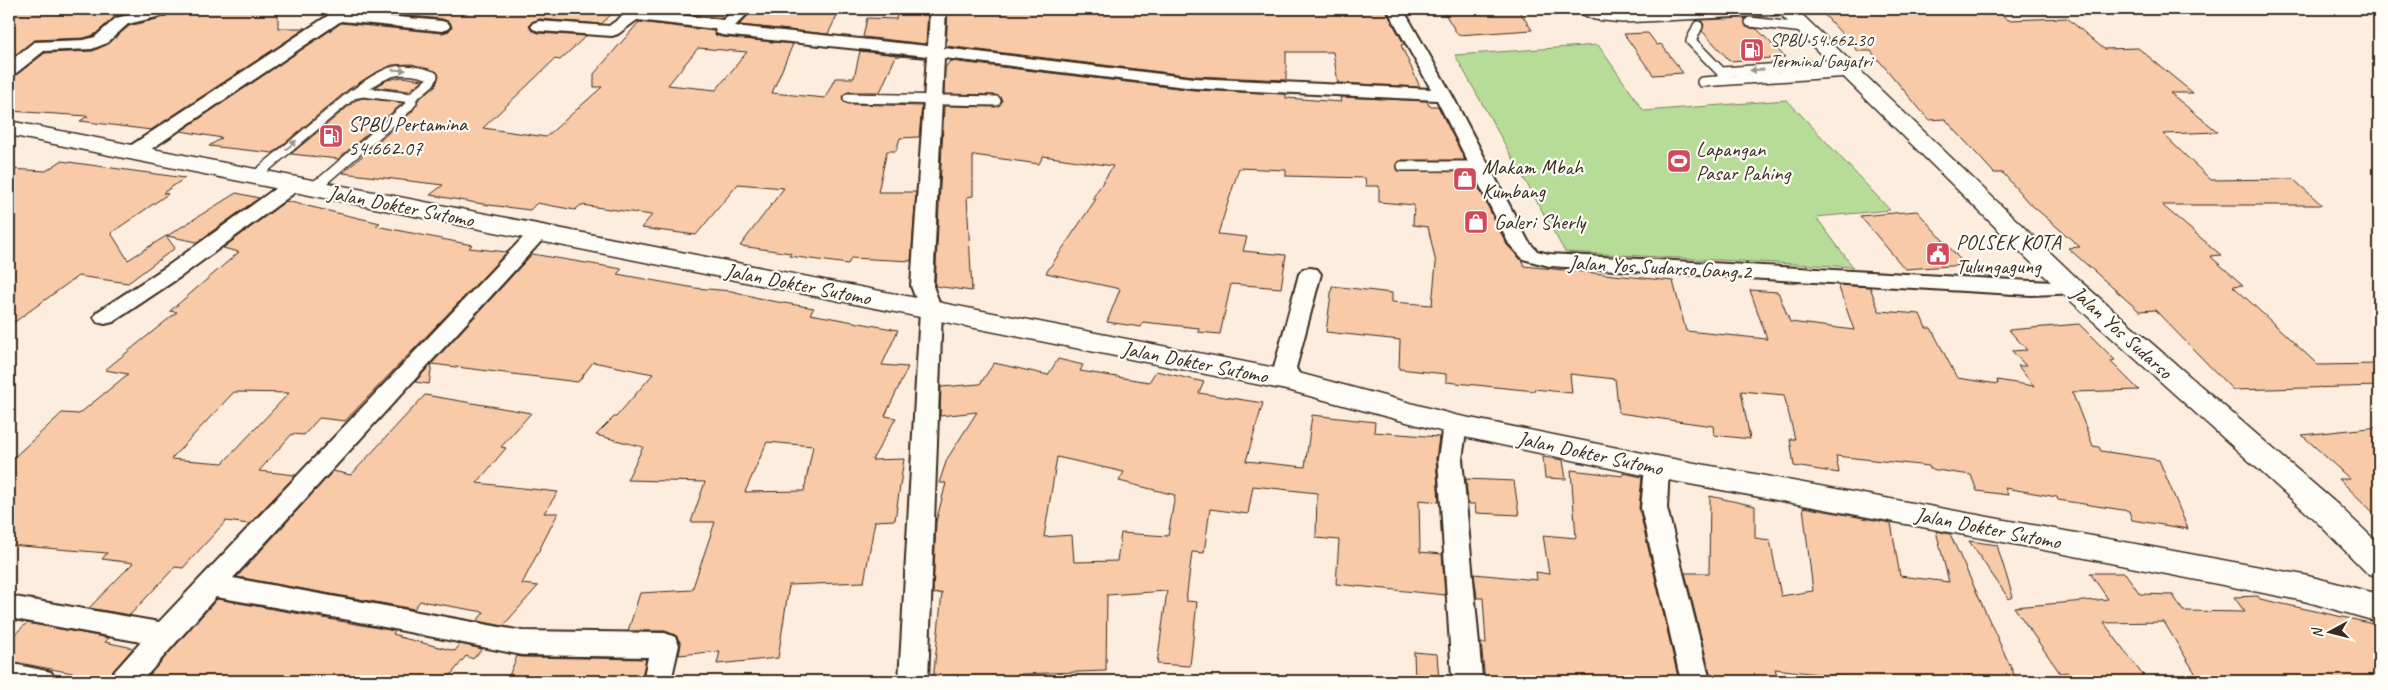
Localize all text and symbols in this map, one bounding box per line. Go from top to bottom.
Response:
place label: SPBU 54.662.30 Terminal Gayatri [1770,29,1875,72]
fuel station icon: SPBU 54.662.30 Terminal Gayatri [1739,37,1765,63]
one-way arrow [1749,66,1765,74]
one-way arrow [391,67,407,75]
place label: SPBU Pertamina 54.662.07 [348,111,469,161]
fuel station icon: SPBU Pertamina 54.662.07 [318,123,344,149]
place label: Lapangan Pasar Pahing [1696,136,1792,186]
one-way arrow [285,140,298,151]
sports icon: Lapangan Pasar Pahing [1666,148,1692,174]
place label: Makam Mbah Kumbang [1482,154,1584,204]
shop icon: Makam Mbah Kumbang [1452,166,1478,192]
street label: Jalan Dokter Sutomo [325,179,477,233]
shop icon: Galeri Sherly [1463,209,1489,235]
place label: Galeri Sherly [1494,209,1587,235]
place label: POLSEK KOTA Tulungagung [1956,229,2062,279]
public building icon: POLSEK KOTA Tulungagung [1925,241,1951,267]
street label: Jalan Yos Sudarso Gang 2 [1567,249,1754,285]
street label: Jalan Dokter Sutomo [722,257,874,311]
street label: Jalan Yos Sudarso [2065,279,2179,385]
street label: Jalan Dokter Sutomo [1119,335,1271,389]
street label: Jalan Dokter Sutomo [1514,425,1666,481]
street label: Jalan Dokter Sutomo [1912,501,2064,555]
north arrow [2306,608,2356,658]
text: N [2308,626,2327,639]

